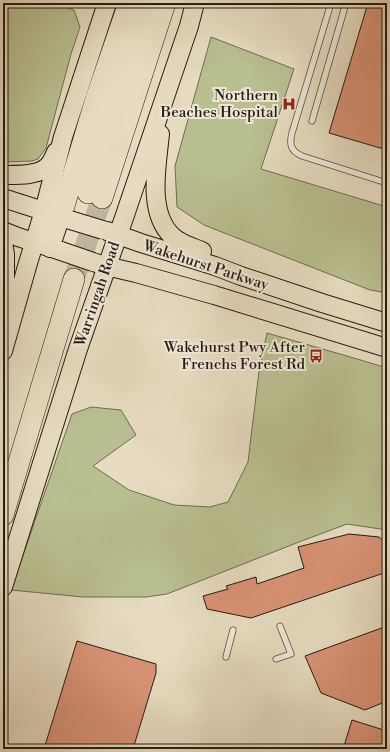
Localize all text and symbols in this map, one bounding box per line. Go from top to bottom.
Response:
place label: Northern Beaches Hospital [160,86,279,122]
hospital icon: Northern Beaches Hospital [281,96,297,112]
street label: Wakehurst Parkway [140,236,272,295]
street label: Warringah Road [70,239,124,350]
place label: Wakehurst Pwy After Frenchs Forest Rd [163,338,306,374]
bus stop icon: Wakehurst Pwy After Frenchs Forest Rd [308,348,324,364]

